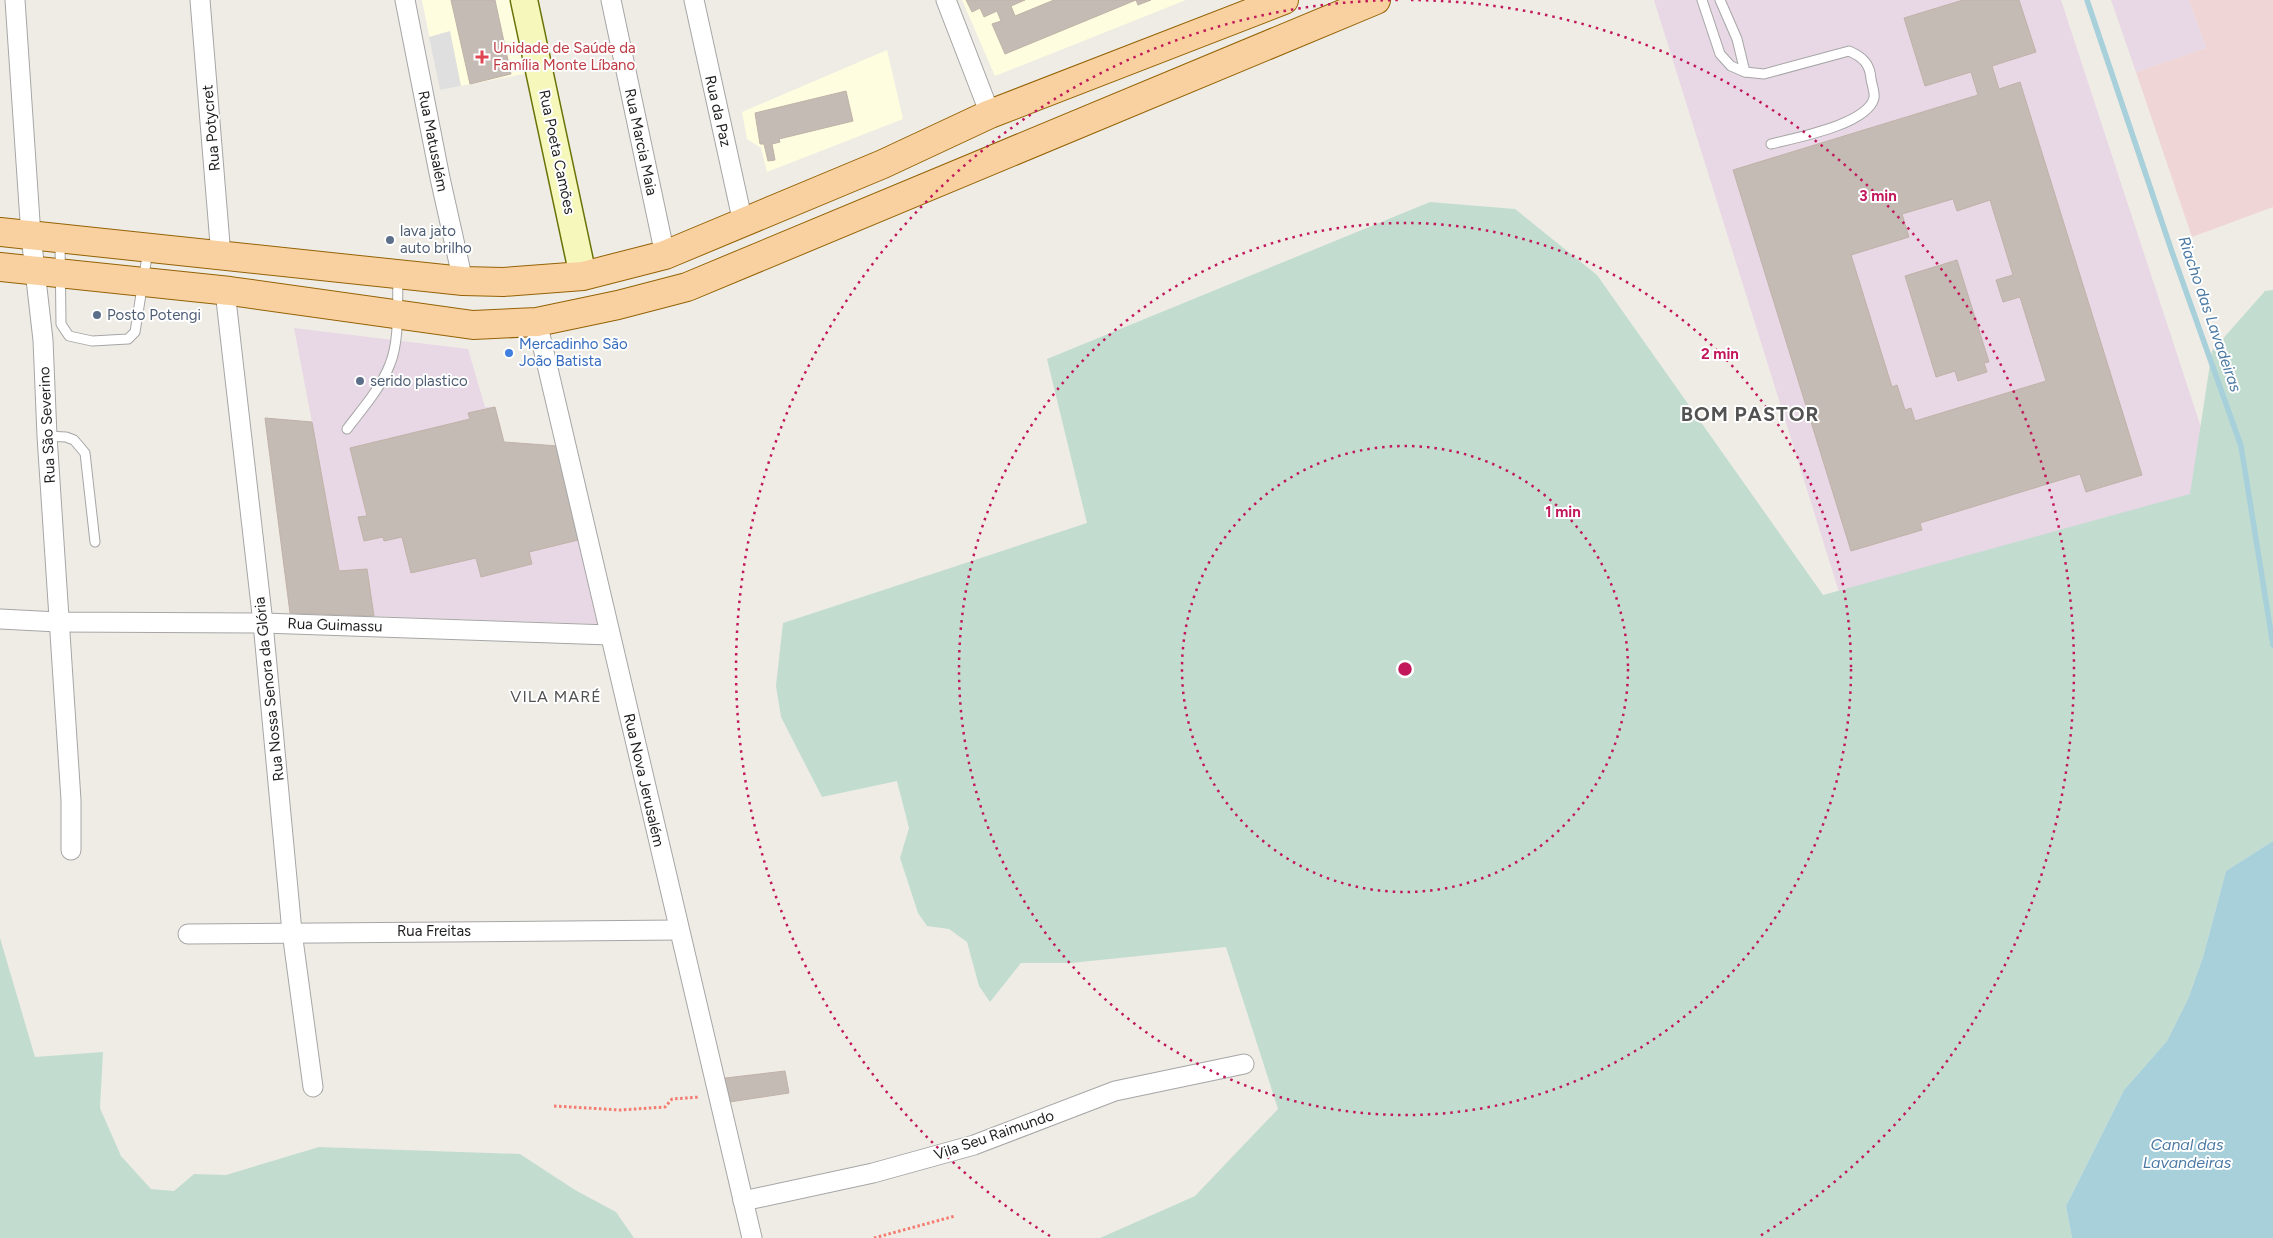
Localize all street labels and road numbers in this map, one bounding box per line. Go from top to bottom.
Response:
street label: Rua da Paz [701,74,735,148]
street label: Rua Potycret [198,84,224,172]
street label: Rua Marcia Maia [621,87,661,197]
street label: Rua Poeta Camões [535,88,579,216]
street label: Rua Matusalém [414,89,452,193]
street label: Rua São Severino [35,366,59,484]
street label: Rua Nossa Senora da Glória [250,596,288,782]
street label: Rua Guimassu [287,614,383,636]
street label: Rua Nova Jerusalém [620,711,668,849]
street label: Rua Freitas [397,922,471,940]
street label: Vila Seu Raimundo [932,1106,1057,1164]

